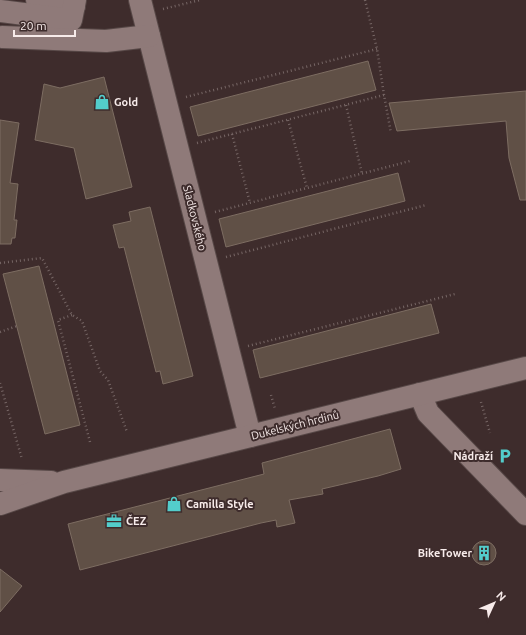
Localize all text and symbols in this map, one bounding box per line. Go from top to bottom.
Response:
scale bar [14,12,75,38]
text: 20 m [20,19,47,32]
shop icon: Gold [93,93,111,111]
place label: Gold [114,96,138,108]
street label: Sladkovského [181,184,209,252]
street label: Dukelských hrdinů [250,408,340,442]
parking icon: Nádraží [496,447,514,465]
place label: Nádraží [453,450,493,462]
shop icon: Camilla Style [165,495,183,513]
place label: Camilla Style [186,498,254,510]
office icon: ČEZ [105,512,123,530]
place label: ČEZ [126,514,147,527]
building icon: BikeTower [475,544,493,562]
place label: BikeTower [418,547,472,559]
north arrow [474,583,514,623]
text: N [494,589,508,603]

